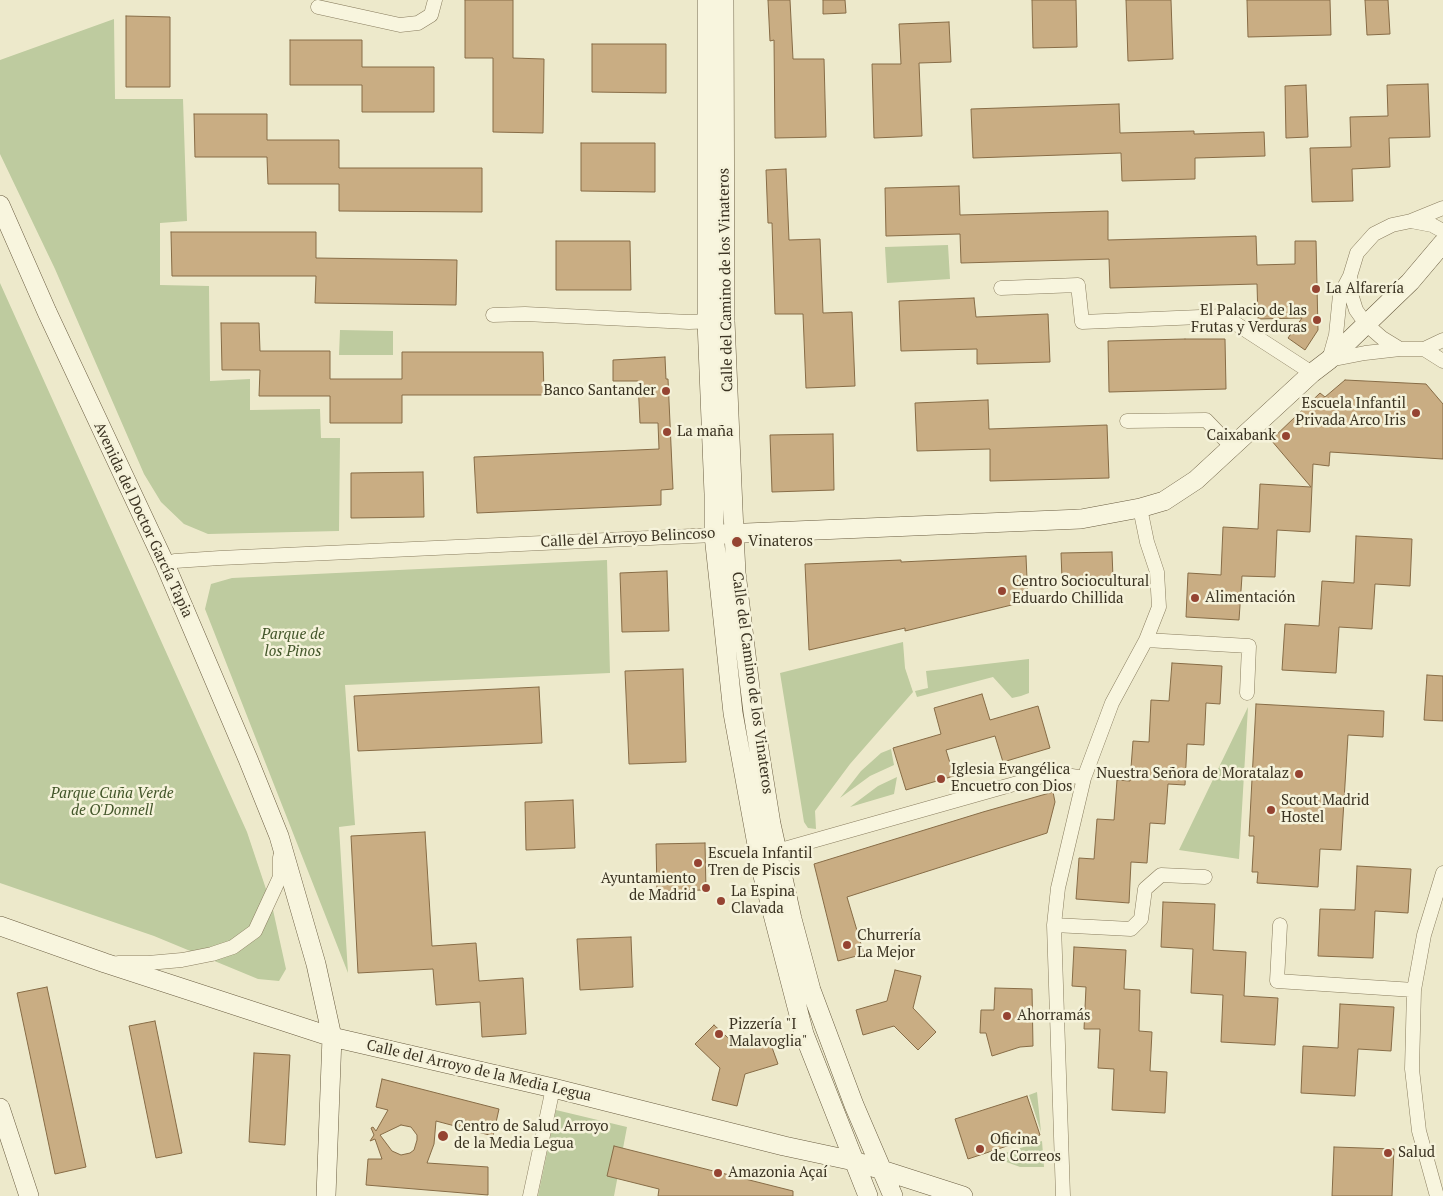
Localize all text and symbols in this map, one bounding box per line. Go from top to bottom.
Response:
street label: Calle del Camino de los Vinateros [715,168,737,392]
place label: La Alfarería [1326,280,1404,298]
marker: La Alfarería [1310,283,1322,295]
place label: El Palacio de las Frutas y Verduras [1191,302,1307,337]
marker: El Palacio de las Frutas y Verduras [1311,314,1323,326]
place label: Banco Santander [543,382,656,400]
marker: Banco Santander [660,385,672,397]
place label: Escuela Infantil Privada Arco Iris [1295,395,1406,430]
marker: Escuela Infantil Privada Arco Iris [1410,407,1422,419]
street label: Avenida del Doctor García Tapia [90,419,196,621]
place label: La maña [677,423,733,441]
marker: La maña [661,426,673,438]
place label: Caixabank [1206,427,1276,445]
marker: Caixabank [1280,430,1292,442]
street label: Calle del Arroyo Belincoso [540,524,716,552]
place label: Vinateros [748,533,813,551]
marker: Vinateros [730,535,744,549]
street label: Calle del Camino de los Vinateros [727,571,777,795]
place label: Centro Sociocultural Eduardo Chillida [1012,573,1149,608]
marker: Centro Sociocultural Eduardo Chillida [996,585,1008,597]
place label: Alimentación [1205,589,1296,607]
marker: Alimentación [1189,592,1201,604]
park label: Parque de los Pinos [261,626,325,661]
place label: Iglesia Evangélica Encuetro con Dios [951,761,1073,796]
place label: Nuestra Señora de Moratalaz [1096,765,1289,783]
marker: Nuestra Señora de Moratalaz [1293,768,1305,780]
marker: Iglesia Evangélica Encuetro con Dios [935,773,947,785]
park label: Parque Cuña Verde de O'Donnell [50,785,174,820]
place label: Scout Madrid Hostel [1281,792,1369,827]
marker: Scout Madrid Hostel [1265,804,1277,816]
place label: Escuela Infantil Tren de Piscis [708,845,813,880]
marker: Escuela Infantil Tren de Piscis [692,857,704,869]
place label: Ayuntamiento de Madrid [601,870,696,905]
marker: Ayuntamiento de Madrid [700,882,712,894]
place label: La Espina Clavada [731,883,795,918]
marker: La Espina Clavada [715,895,727,907]
place label: Churrería La Mejor [857,927,921,962]
marker: Churrería La Mejor [841,939,853,951]
place label: Ahorramás [1017,1007,1090,1025]
marker: Ahorramás [1001,1010,1013,1022]
place label: Pizzería "I Malavoglia" [729,1016,807,1051]
marker: Pizzería "I Malavoglia" [713,1028,725,1040]
street label: Calle del Arroyo de la Media Legua [365,1036,593,1106]
place label: Centro de Salud Arroyo de la Media Legua [454,1118,609,1153]
marker: Centro de Salud Arroyo de la Media Legua [436,1129,450,1143]
place label: Oficina de Correos [990,1131,1061,1166]
marker: Oficina de Correos [974,1143,986,1155]
place label: Salud [1398,1144,1435,1162]
marker: Salud [1382,1147,1394,1159]
place label: Amazonia Açaí [728,1164,828,1182]
marker: Amazonia Açaí [712,1167,724,1179]

